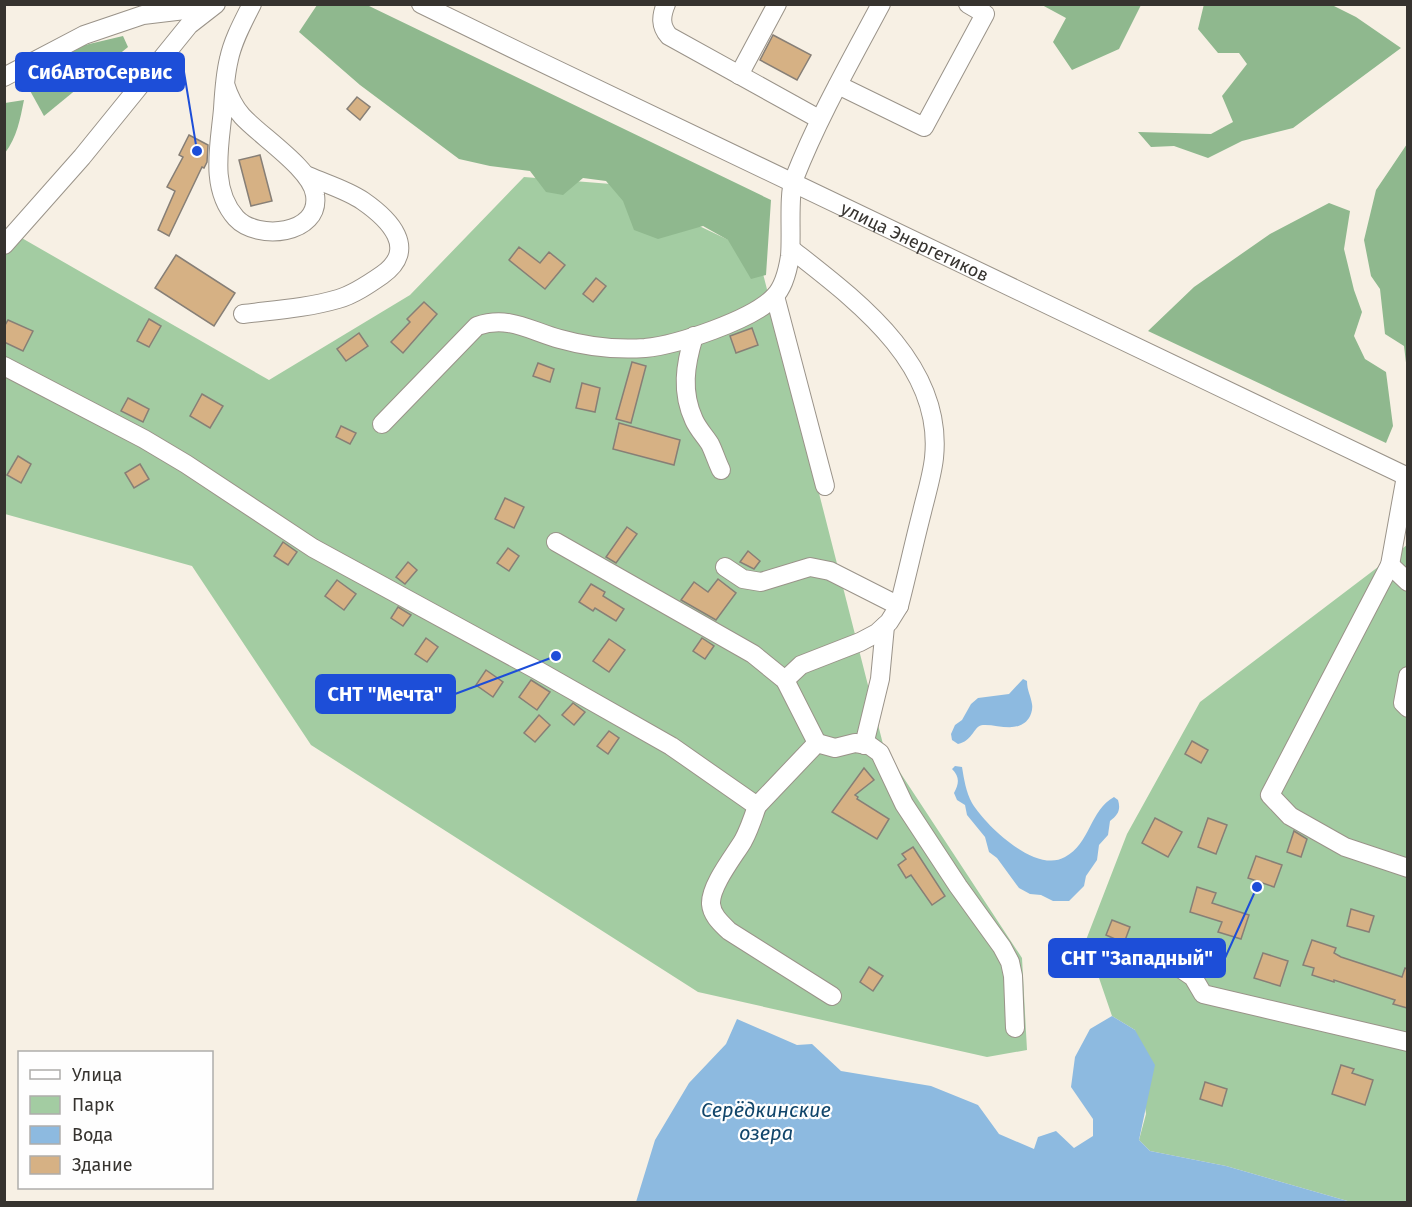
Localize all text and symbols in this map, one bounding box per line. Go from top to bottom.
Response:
callout: СибАвтоСервис [16,53,184,91]
text: СибАвтоСервис [28,60,173,84]
street label: улица Энергетиков [837,197,992,287]
callout: СНТ "Мечта" [316,675,455,713]
text: СНТ "Мечта" [327,682,443,706]
callout: СНТ "Западный" [1049,939,1225,977]
text: СНТ "Западный" [1061,946,1213,970]
legend [18,1051,213,1189]
text: Улица [72,1064,122,1086]
text: Парк [72,1094,115,1116]
water label: Серёдкинские озера [701,1098,831,1145]
text: Вода [72,1124,113,1146]
text: Здание [72,1154,133,1176]

